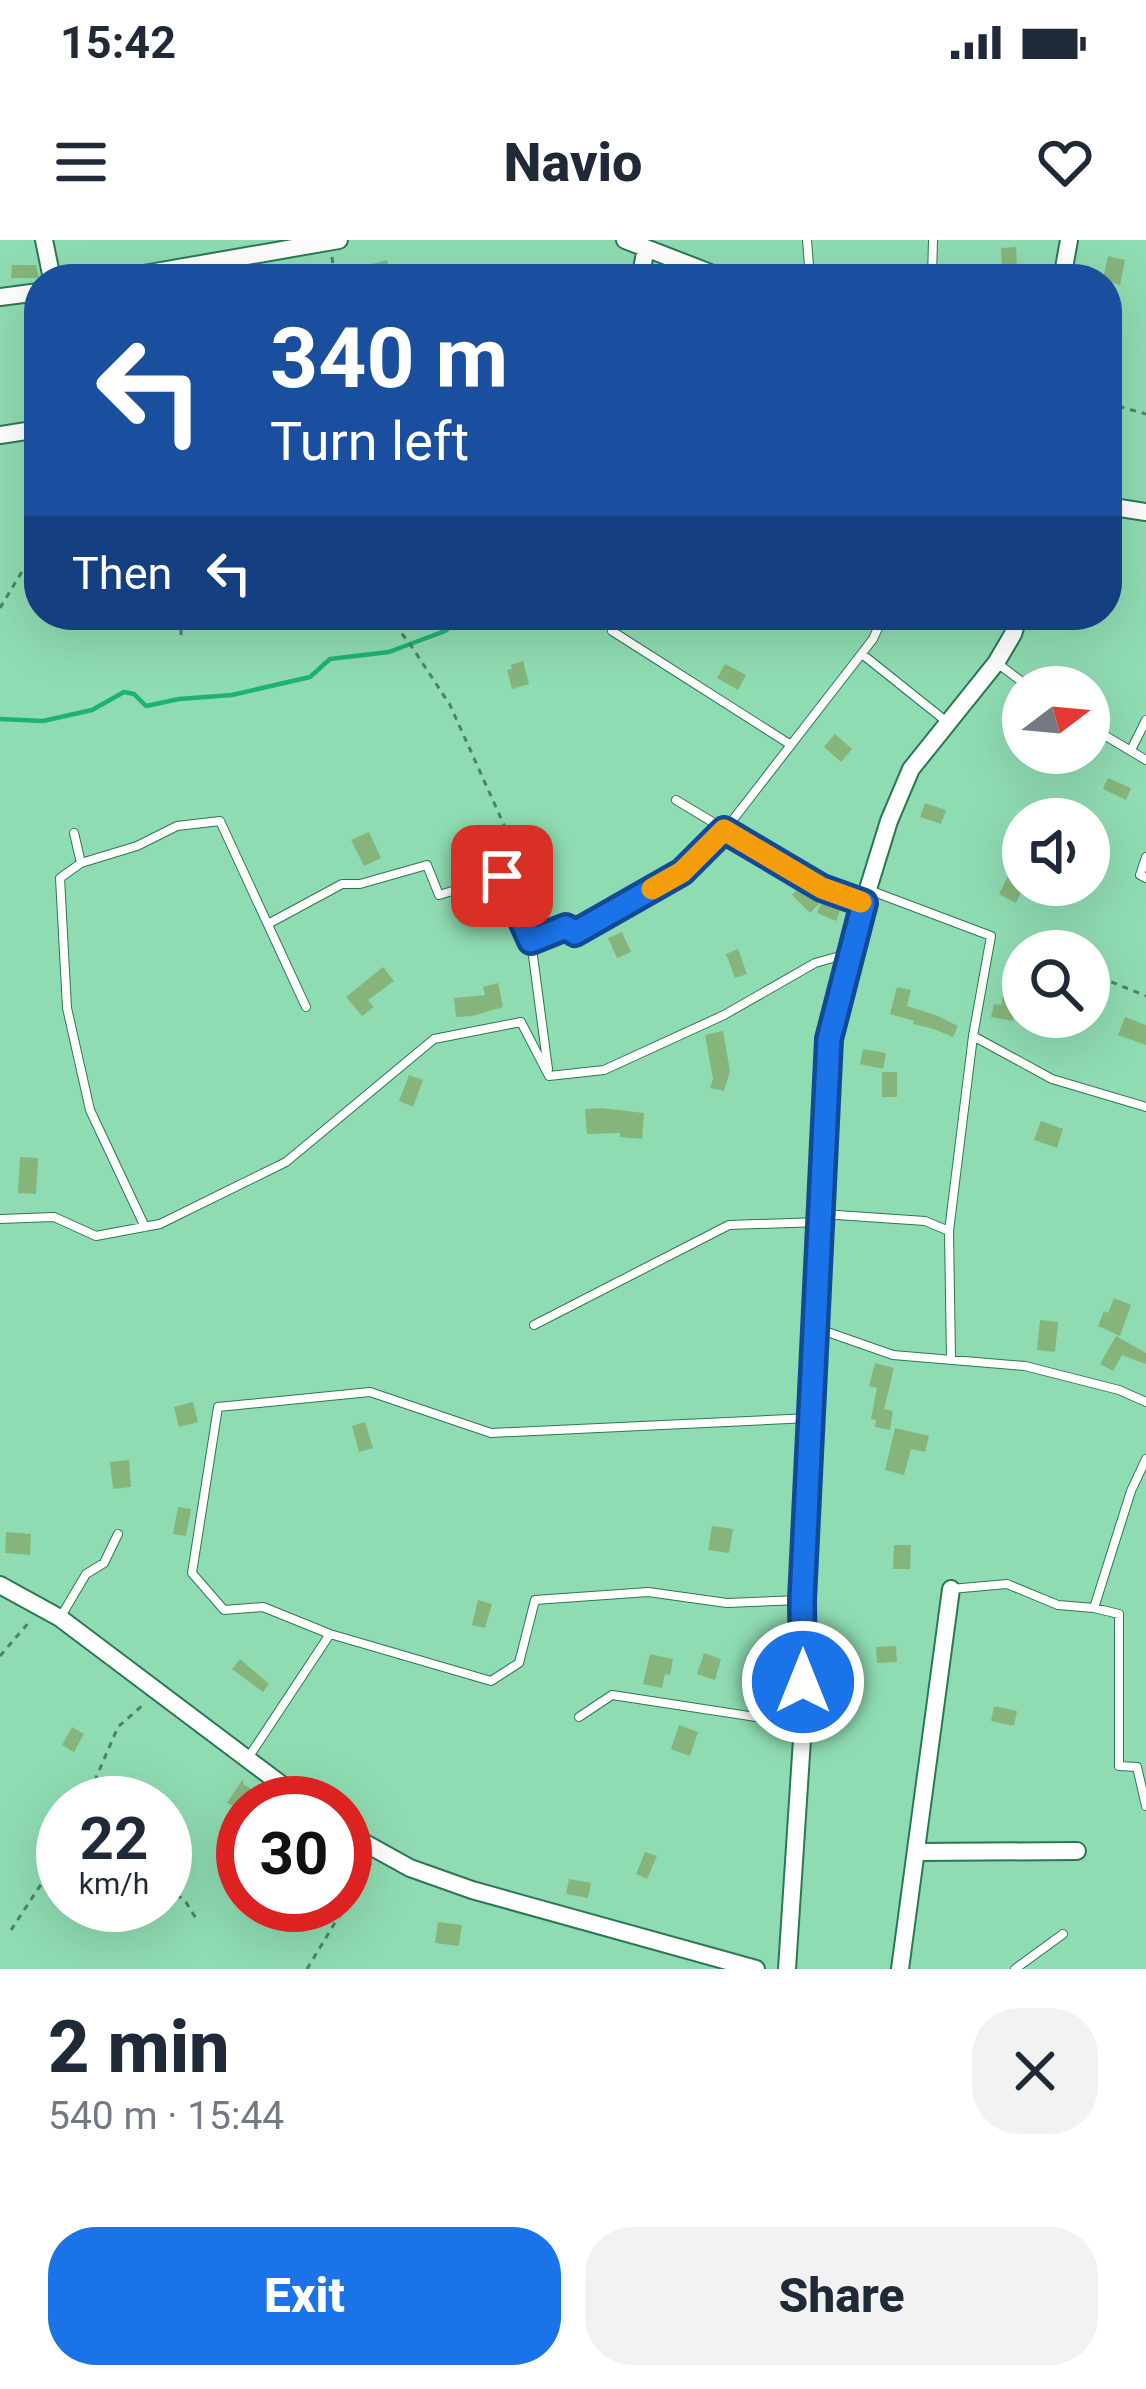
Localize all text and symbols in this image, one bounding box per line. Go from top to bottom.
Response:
text: 15:42 [60,16,176,69]
icon: menu [48,129,114,195]
icon: heart [1032,129,1098,195]
text: Navio [503,131,643,194]
text: 340 m [270,309,508,408]
icon: left [72,312,228,468]
text: Turn left [270,410,469,473]
icon: left [196,540,262,606]
text: Then [72,547,172,600]
north arrow [1002,666,1110,774]
map controls [1002,666,1110,1038]
button: sound [1002,798,1110,906]
pin [451,825,553,927]
icon: arrive [469,843,535,909]
button: search [1002,930,1110,1038]
position arrow [740,1619,866,1745]
speed limit sign: 30 [216,1776,372,1932]
text: 22 [80,1803,148,1874]
text: km/h [79,1866,149,1901]
text: 2 min [48,2005,230,2090]
button: close [972,2008,1098,2134]
text: 540 m · 15:44 [48,2093,284,2139]
button: Exit [48,2227,561,2365]
button: Share [585,2227,1098,2365]

